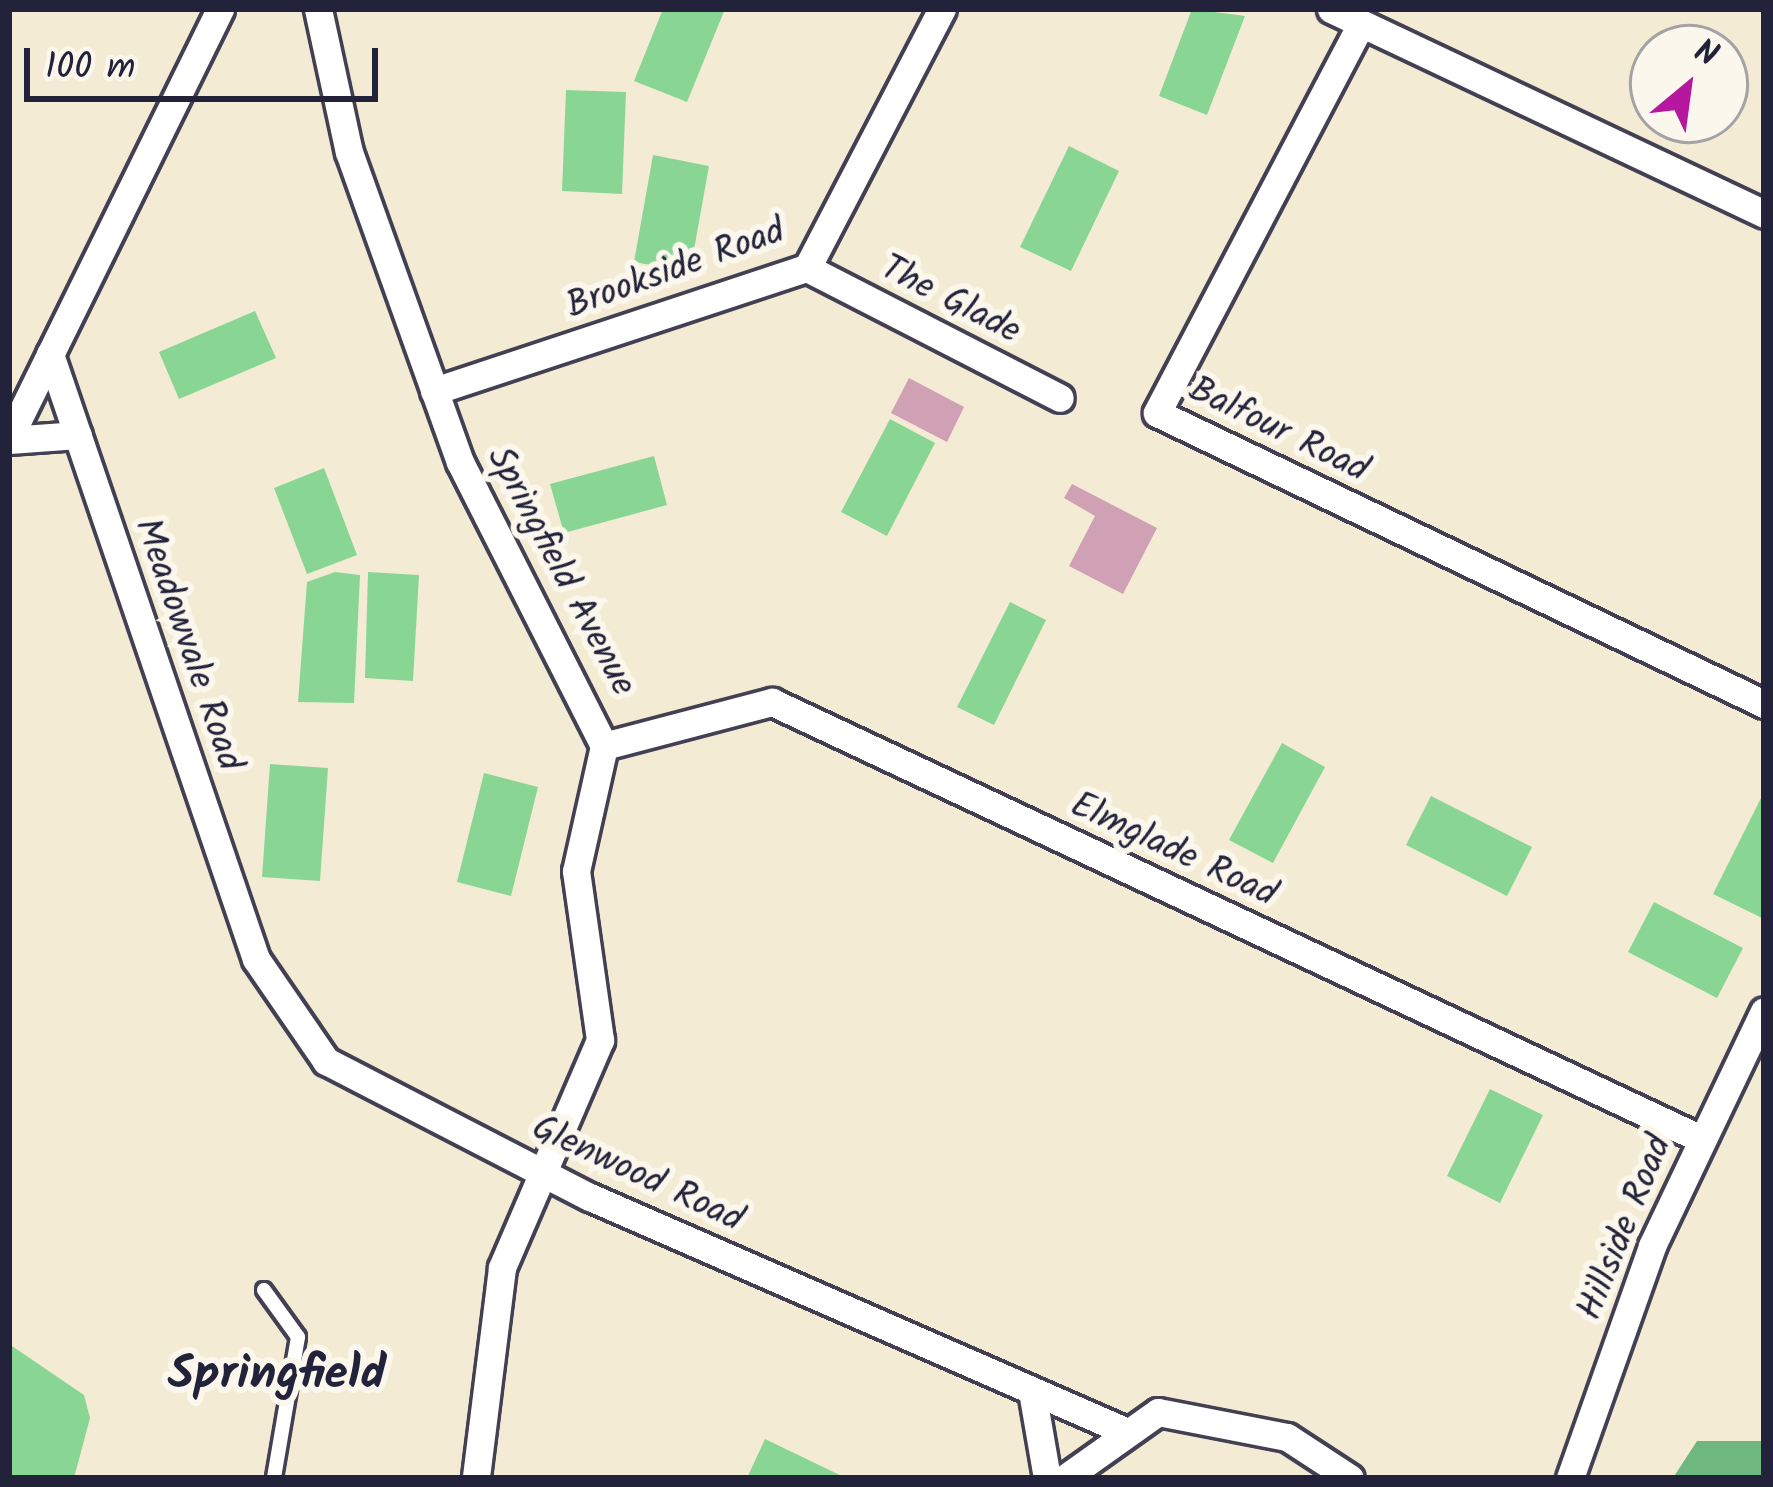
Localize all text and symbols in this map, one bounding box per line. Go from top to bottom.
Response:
scale bar [30,24,384,98]
north arrow [1629,24,1749,144]
text: N [1683,26,1727,83]
text: 100 m [45,40,135,97]
street label: Brookside Road [561,211,791,329]
street label: The Glade [873,247,1027,355]
street label: Balfour Road [1181,369,1375,493]
street label: Springfield Avenue [476,440,644,704]
street label: Meadowvale Road [124,513,250,777]
street label: Elmglade Road [1063,784,1283,918]
street label: Glenwood Road [525,1107,749,1243]
street label: Hillside Road [1569,1130,1683,1326]
district label: Springfield [168,1347,386,1405]

